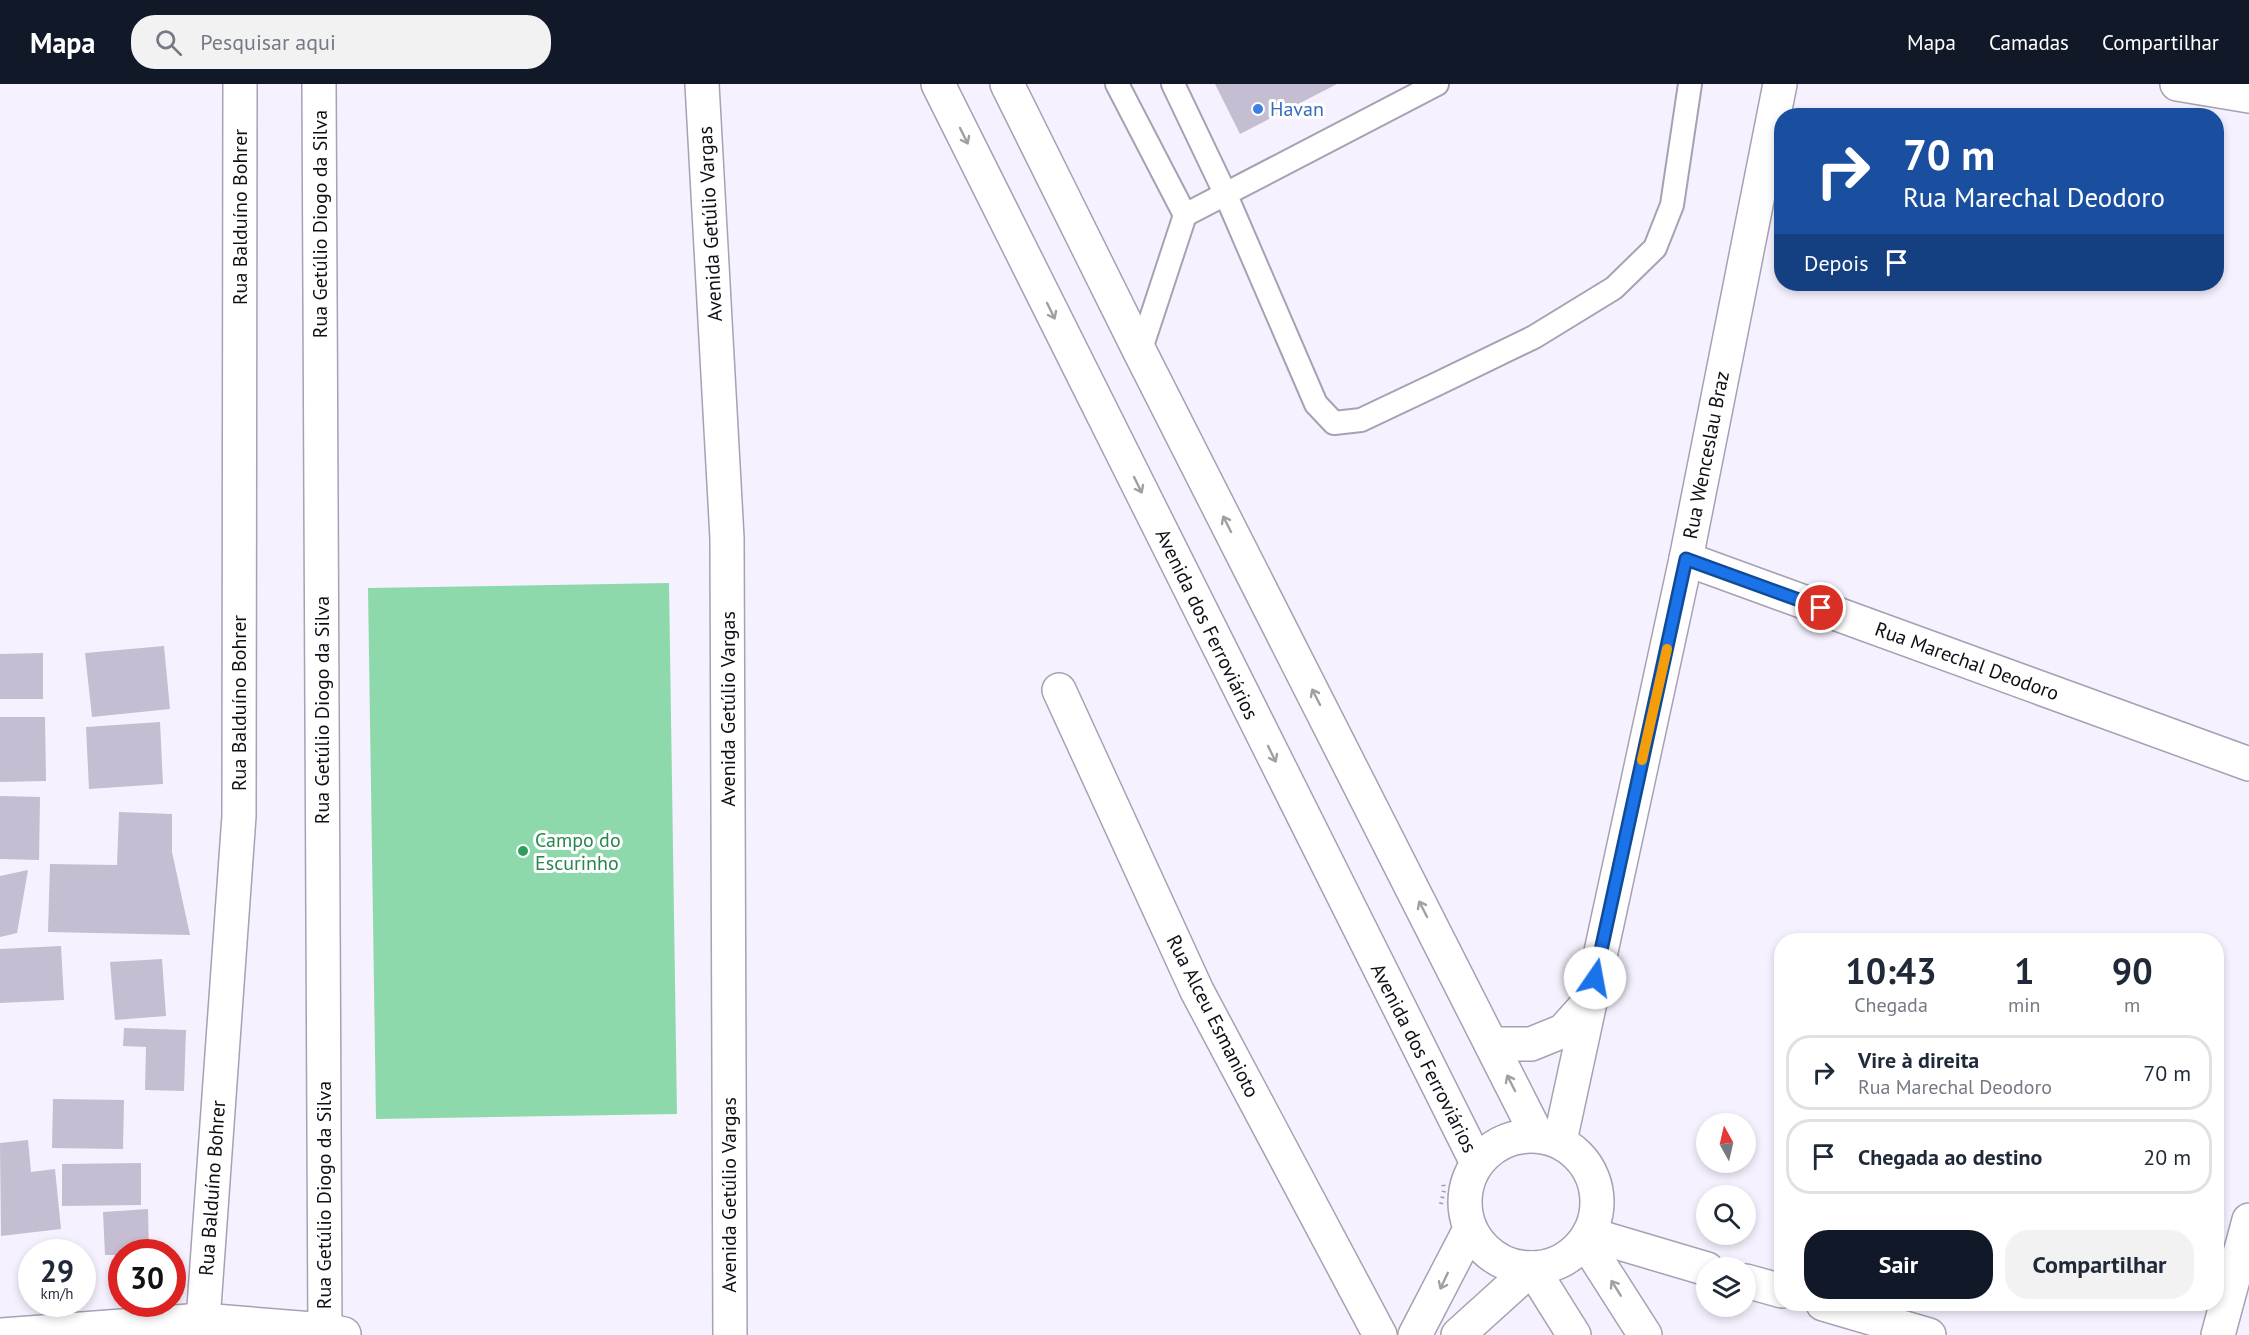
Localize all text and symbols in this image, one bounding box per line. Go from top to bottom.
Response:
search box [131,15,551,69]
text: Mapa [30,24,95,61]
icon: search [152,26,185,59]
text: Pesquisar aqui [200,28,336,56]
text: Mapa [1907,29,1956,56]
text: Camadas [1989,29,2069,56]
text: Compartilhar [2102,29,2219,56]
place label: Havan [1270,96,1324,122]
marker: Havan [1251,102,1265,116]
street label: Rua Getúlio Diogo da Silva [307,110,333,338]
street label: Avenida Getúlio Vargas [692,126,728,322]
one-way arrow [959,127,970,145]
text: 70 m [1903,127,1995,182]
street label: Rua Balduíno Bohrer [227,129,253,305]
icon: right [1804,132,1882,210]
text: Rua Marechal Deodoro [1903,180,2165,214]
icon: arrive [1880,246,1913,279]
text: Depois [1804,249,1868,277]
one-way arrow [1046,301,1057,319]
street label: Rua Wenceslau Braz [1677,369,1735,541]
one-way arrow [1133,476,1144,494]
one-way arrow [1221,515,1233,533]
street label: Avenida dos Ferroviários [1150,524,1264,724]
pin [1795,582,1846,633]
icon: arrive [1804,591,1837,624]
street label: Rua Getúlio Diogo da Silva [309,596,335,824]
street label: Avenida Getúlio Vargas [715,611,741,807]
street label: Rua Balduíno Bohrer [226,615,252,791]
street label: Rua Marechal Deodoro [1871,616,2063,706]
one-way arrow [1309,689,1321,707]
one-way arrow [1267,744,1278,762]
place label: Campo do Escurinho [535,827,621,876]
marker: Campo do Escurinho [516,844,530,858]
one-way arrow [1417,900,1428,918]
street label: Rua Alceu Esmanioto [1161,930,1265,1102]
position arrow [1563,946,1627,1010]
text: 10:43 [1845,947,1937,994]
text: 1 [2014,947,2034,994]
text: 90 [2112,947,2153,994]
street label: Avenida dos Ferroviários [1365,959,1483,1157]
text: Chegada [1854,992,1928,1018]
text: min [2008,992,2041,1018]
text: m [2124,992,2140,1018]
text: Vire à direita [1858,1046,1979,1074]
icon: right [1807,1056,1840,1089]
text: 70 m [2143,1059,2191,1087]
text: Rua Marechal Deodoro [1858,1074,2052,1100]
one-way arrow [1505,1075,1517,1092]
street label: Rua Getúlio Diogo da Silva [311,1081,337,1309]
street label: Avenida Getúlio Vargas [716,1097,742,1293]
street label: Rua Balduíno Bohrer [193,1099,231,1277]
north arrow [1696,1113,1756,1173]
map controls [1696,1113,1756,1317]
icon: arrive [1807,1140,1840,1173]
text: Chegada ao destino [1858,1143,2042,1171]
text: 20 m [2143,1143,2191,1171]
button: search [1696,1185,1756,1245]
button: Sair [1804,1230,1993,1299]
button: Compartilhar [2005,1230,2194,1299]
speed limit sign: 30 [108,1239,186,1317]
text: 29 [40,1251,74,1290]
button: layers [1696,1257,1756,1317]
one-way arrow [1437,1272,1449,1290]
one-way arrow [1609,1280,1621,1297]
text: km/h [41,1284,73,1303]

